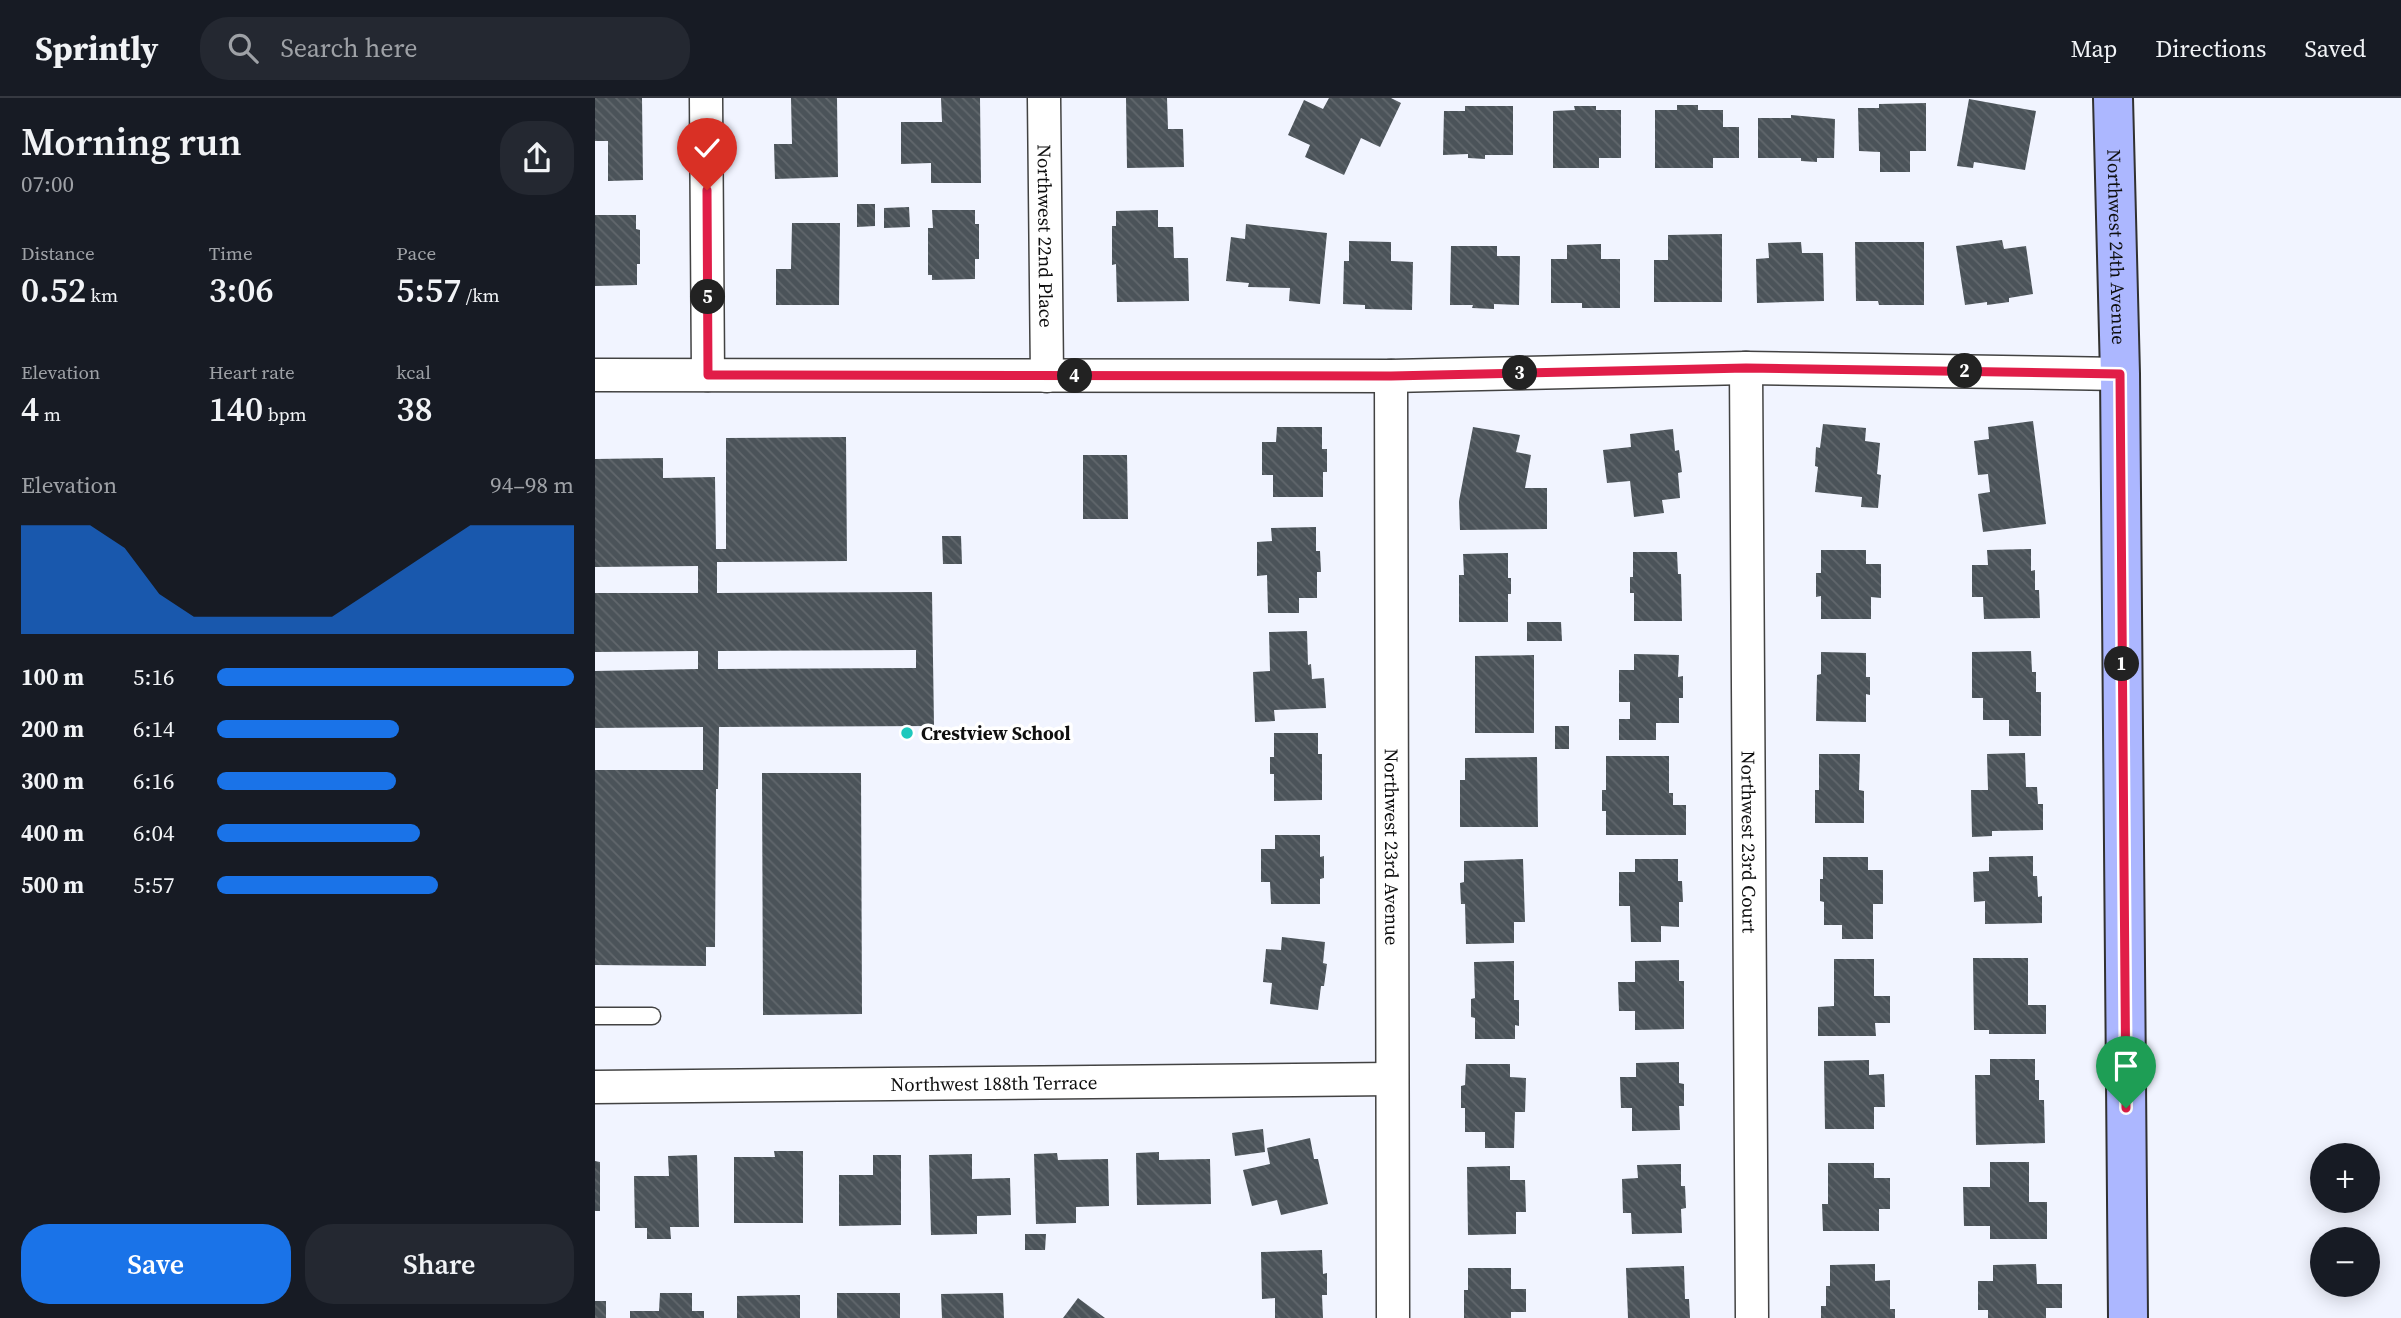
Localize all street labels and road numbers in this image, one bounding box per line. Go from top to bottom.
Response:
street label: Northwest 22nd Place [1032,144,1059,328]
street label: Northwest 24th Avenue [2101,149,2132,345]
street label: Northwest 23rd Avenue [1379,749,1405,945]
street label: Northwest 23rd Court [1735,751,1763,934]
street label: Northwest 188th Terrace [890,1069,1098,1097]

